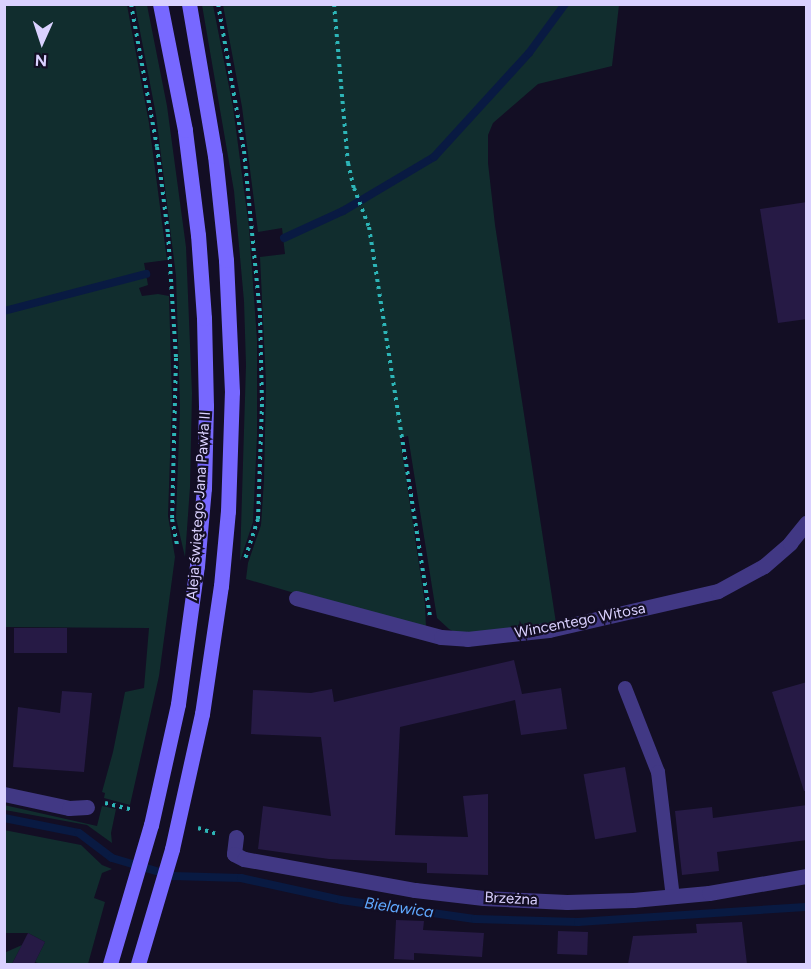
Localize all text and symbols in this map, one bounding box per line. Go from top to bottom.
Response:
north arrow [12,12,72,72]
text: N [34,51,48,70]
street label: Aleja świętego Jana Pawła II [183,411,215,601]
street label: Wincentego Witosa [513,599,647,643]
street label: Brzeżna [484,889,538,909]
water label: Bielawica [363,894,435,922]

